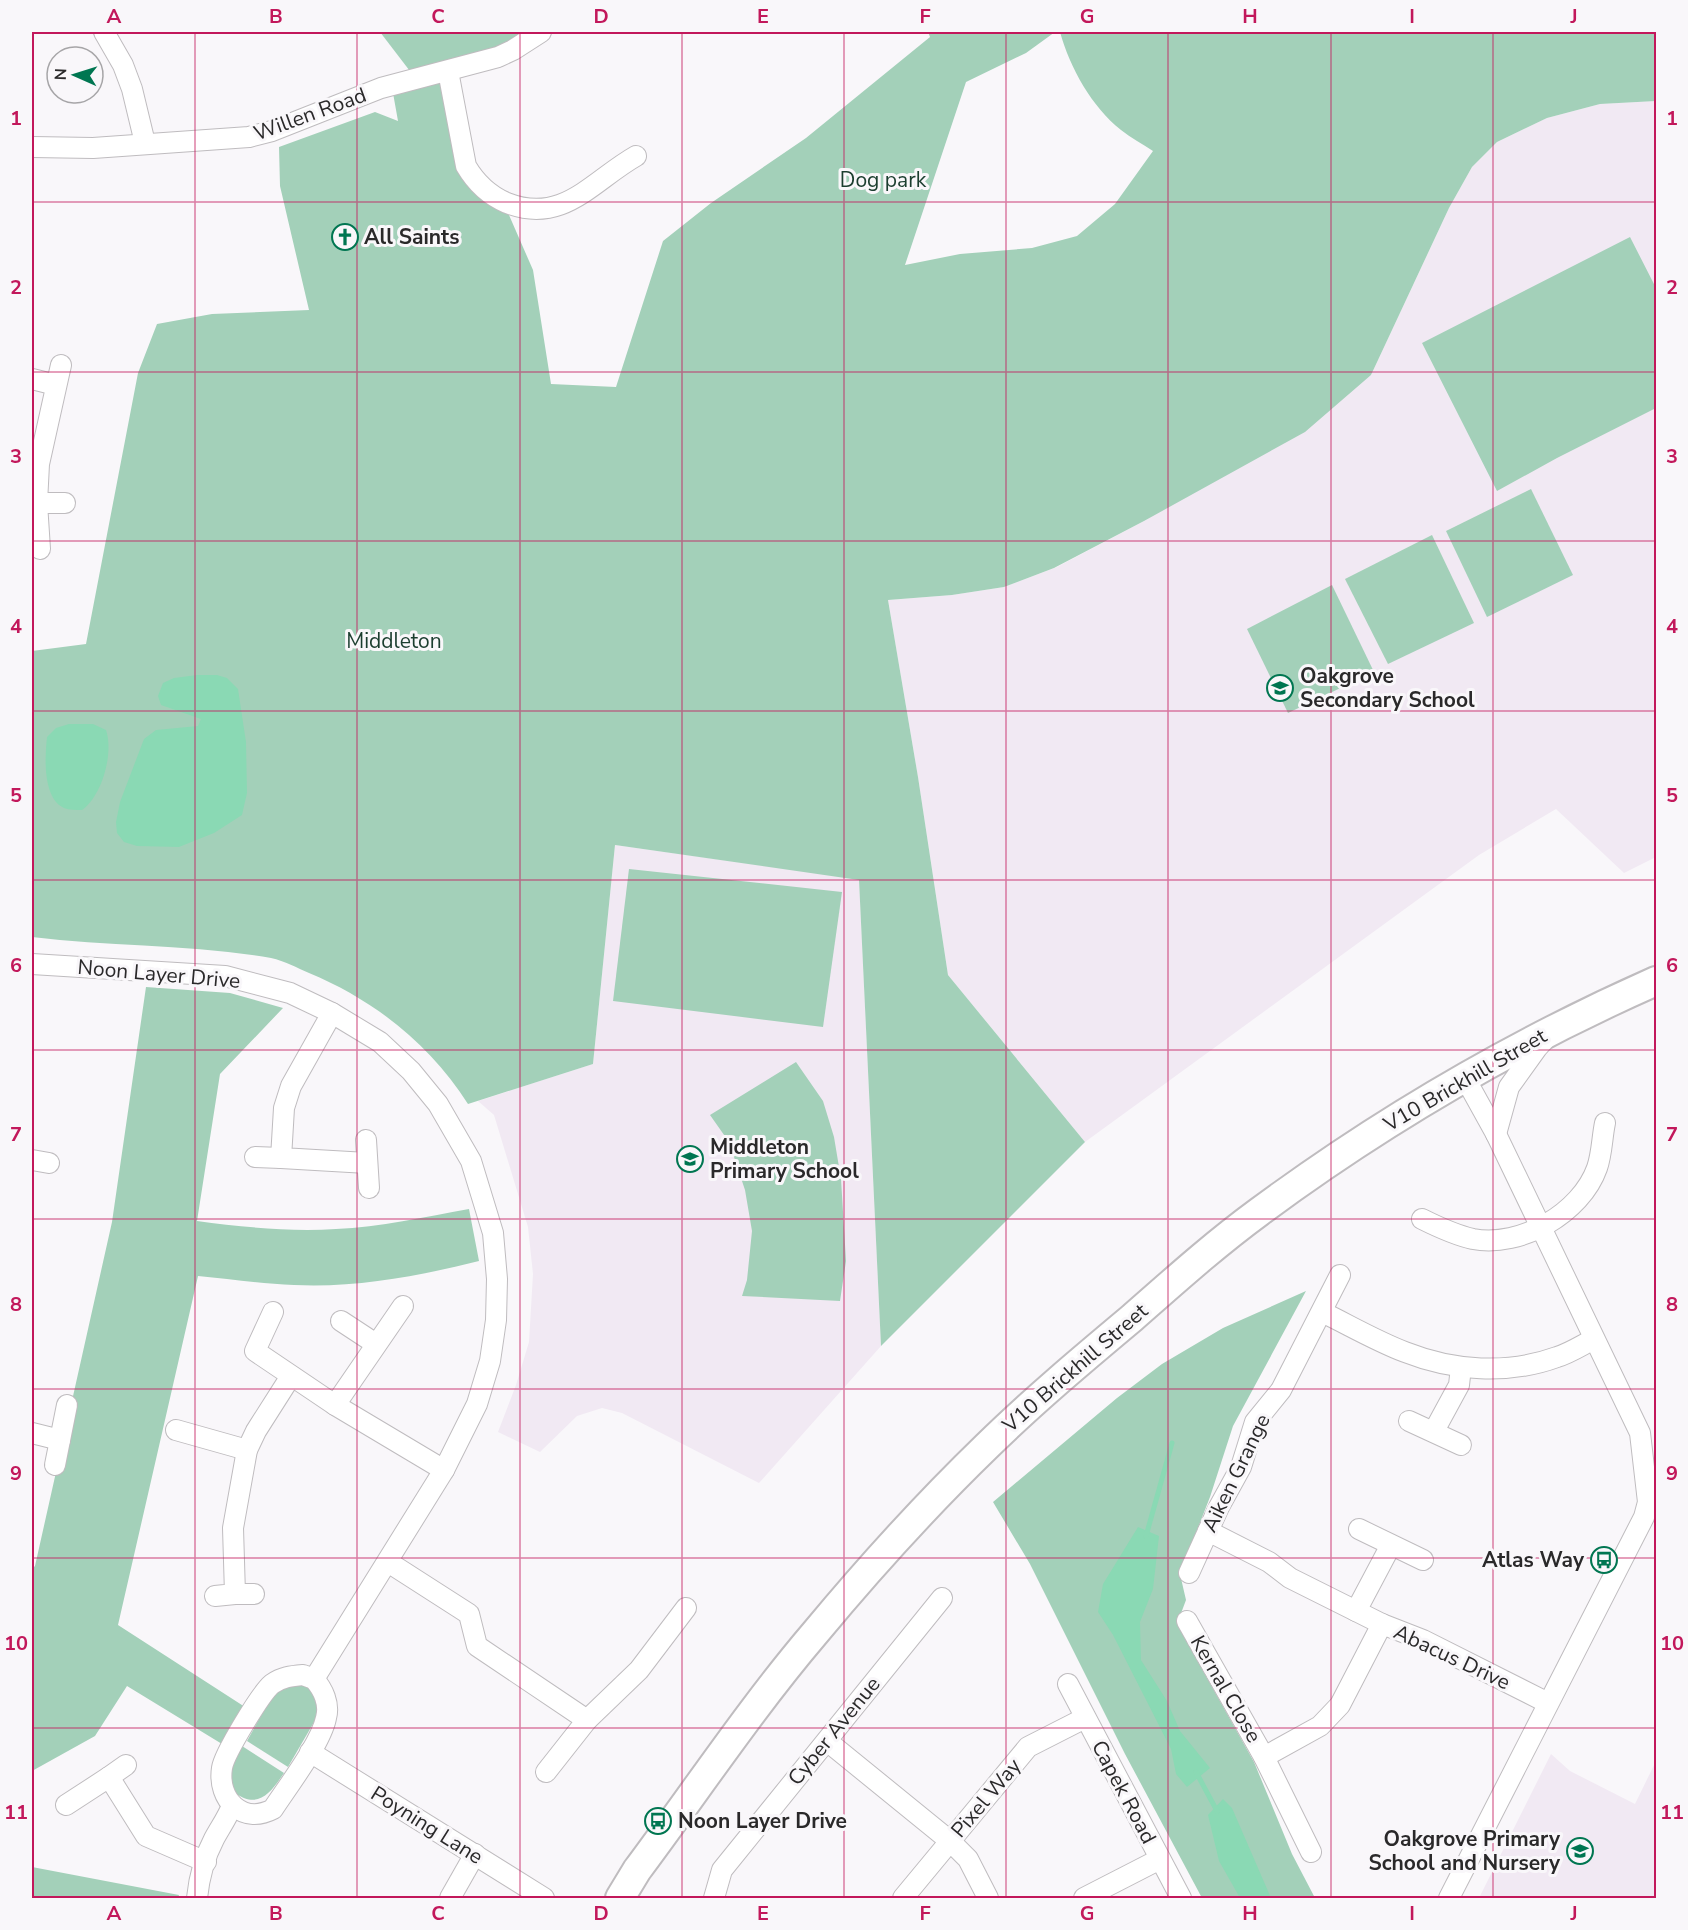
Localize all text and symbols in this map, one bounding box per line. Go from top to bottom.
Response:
text: A [107,3,122,30]
text: B [269,3,283,30]
text: C [431,3,445,30]
text: D [593,3,609,30]
text: E [757,3,769,30]
text: F [919,3,931,30]
text: G [1080,3,1094,30]
text: H [1242,3,1258,30]
text: I [1409,3,1415,30]
text: J [1569,3,1578,30]
north arrow [45,45,105,105]
text: N [50,68,72,81]
street label: Willen Road [250,81,370,147]
text: 1 [10,105,22,132]
text: 1 [1666,105,1678,132]
park label: Dog park [840,166,927,194]
church icon: All Saints [330,222,360,252]
place label: All Saints [364,223,459,251]
text: 2 [10,274,22,301]
text: 2 [1666,274,1678,301]
text: 3 [10,443,22,470]
text: 3 [1666,443,1678,470]
text: 4 [10,613,22,640]
text: 4 [1666,613,1678,640]
park label: Middleton [346,627,442,655]
place label: Oakgrove Secondary School [1300,662,1475,714]
school or university icon: Oakgrove Secondary School [1265,673,1295,703]
text: 5 [10,782,22,809]
text: 5 [1666,782,1678,809]
text: 6 [10,952,22,979]
text: 6 [1666,952,1678,979]
street label: Noon Layer Drive [76,953,242,995]
street label: V10 Brickhill Street [1378,1022,1552,1139]
text: 7 [10,1121,22,1148]
text: 7 [1666,1121,1678,1148]
place label: Middleton Primary School [710,1133,859,1185]
school or university icon: Middleton Primary School [675,1144,705,1174]
text: 8 [10,1291,22,1318]
text: 8 [1666,1291,1678,1318]
street label: V10 Brickhill Street [996,1297,1154,1440]
street label: Aiken Grange [1195,1409,1277,1537]
text: 9 [10,1460,22,1487]
text: 9 [1666,1460,1678,1487]
bus stop icon: Atlas Way [1589,1545,1619,1575]
place label: Atlas Way [1482,1546,1585,1574]
street label: Abacus Drive [1389,1618,1515,1696]
text: 10 [4,1630,28,1657]
street label: Kernal Close [1184,1630,1268,1748]
text: 10 [1660,1630,1684,1657]
street label: Cyber Avenue [782,1671,886,1791]
street label: Capek Road [1085,1735,1163,1849]
street label: Pixel Way [945,1752,1028,1844]
street label: Poyning Lane [366,1779,488,1871]
text: 11 [4,1799,28,1826]
text: 11 [1660,1799,1684,1826]
bus stop icon: Noon Layer Drive [643,1806,673,1836]
place label: Noon Layer Drive [678,1807,847,1835]
place label: Oakgrove Primary School and Nursery [1368,1825,1561,1877]
school or university icon: Oakgrove Primary School and Nursery [1565,1836,1595,1866]
text: A [107,1900,122,1927]
text: B [269,1900,283,1927]
text: C [431,1900,445,1927]
text: D [593,1900,609,1927]
text: E [757,1900,769,1927]
text: F [919,1900,931,1927]
text: G [1080,1900,1094,1927]
text: H [1242,1900,1258,1927]
text: I [1409,1900,1415,1927]
text: J [1569,1900,1578,1927]

